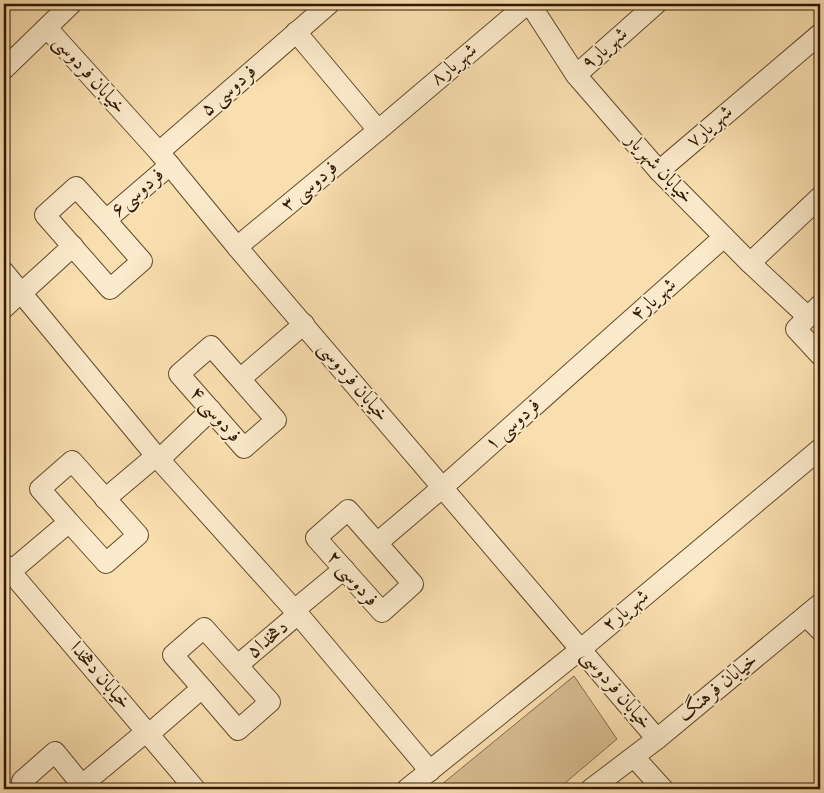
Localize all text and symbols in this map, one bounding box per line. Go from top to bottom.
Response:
street label: شهریار۹ [576,21,634,77]
street label: خیابان فردوسی [46,29,132,121]
street label: شهریار۸ [425,37,483,93]
street label: فردوسی ۵ [195,58,263,124]
street label: شهریار۷ [681,99,739,155]
street label: خیابان شهریار [617,126,699,211]
street label: فردوسی ۳ [275,155,345,219]
street label: فردوسی۶ [105,162,171,224]
street label: شهریار۴ [625,272,683,328]
street label: خیابان فردوسی [311,336,395,428]
street label: فردوسی ۴ [182,381,248,449]
street label: فردوسی ۱ [479,392,547,458]
street label: فردوسی ۲ [319,545,385,613]
street label: شهریار۲ [597,583,655,639]
street label: دهخدا۵ [241,614,295,666]
street label: خیابان دهخدا [63,636,137,716]
street label: خیابان فردوسی [574,644,658,736]
street label: خیابان فرهنگ [671,646,764,729]

